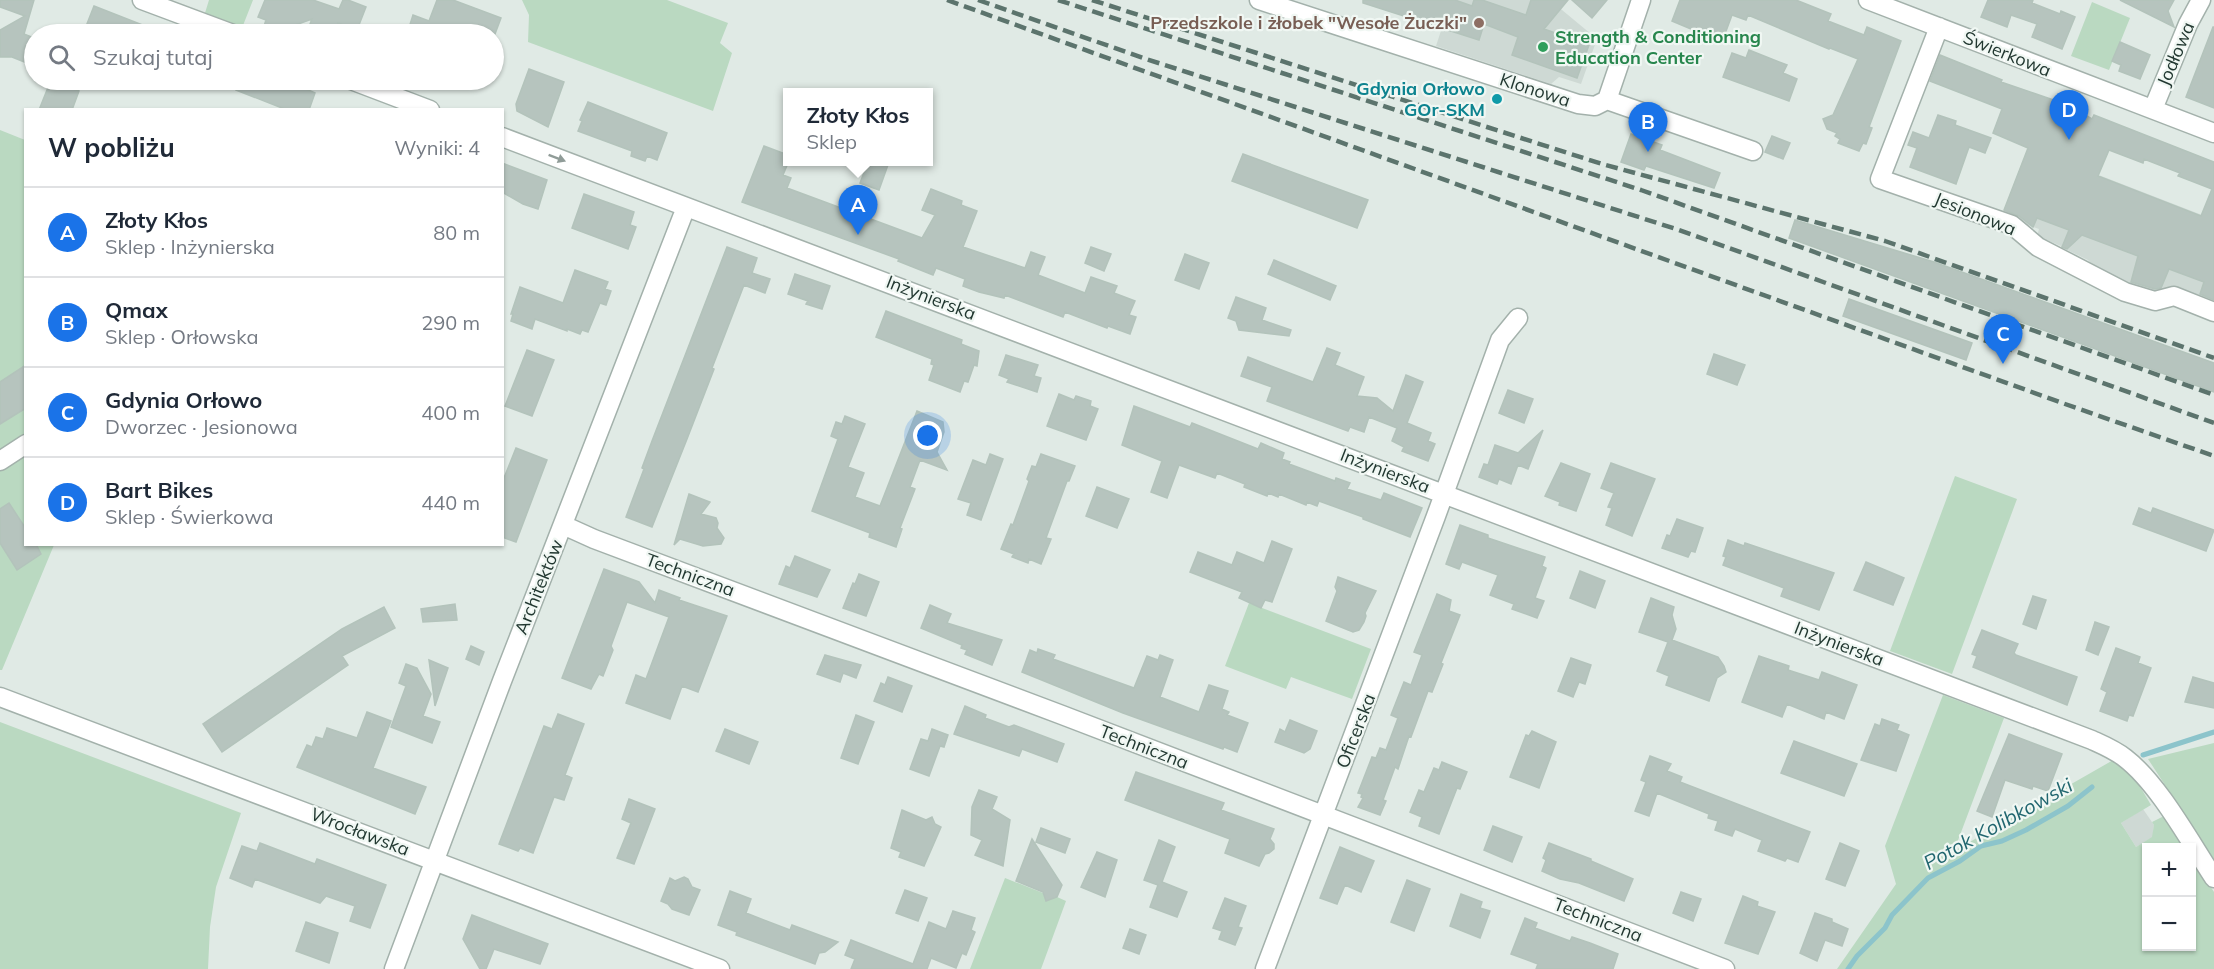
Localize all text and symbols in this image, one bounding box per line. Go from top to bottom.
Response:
place label: Przedszkole i żłobek "Wesołe Żuczki" [1150,11,1467,34]
marker: Przedszkole i żłobek "Wesołe Żuczki" [1472,16,1486,30]
street label: Jodłowa [2152,18,2199,89]
search box [24,24,504,90]
place label: Strength & Conditioning Education Center [1555,25,1761,69]
street label: Świerkowa [1960,25,2055,82]
marker: Strength & Conditioning Education Center [1536,40,1550,54]
icon: search [45,41,78,74]
text: Szukaj tutaj [93,43,213,71]
street label: Klonowa [1497,67,1573,112]
place label: Gdynia Orłowo GOr-SKM [1356,77,1485,121]
popup [783,88,933,166]
pin: D [2050,90,2088,140]
marker: Gdynia Orłowo GOr-SKM [1490,92,1504,106]
text: Złoty Kłos [807,101,909,129]
pin: B [1628,102,1668,152]
text: Sklep [807,129,857,154]
text: W pobliżu [48,131,175,164]
text: Wyniki: 4 [394,135,480,160]
one-way arrow [548,153,566,163]
pin: A [838,186,878,235]
street label: Jesionowa [1931,187,2019,240]
text: Złoty Kłos [105,206,208,234]
text: A [60,220,75,245]
text: 80 m [433,220,480,245]
text: Sklep · Inżynierska [105,234,275,259]
street label: Inżynierska [883,270,979,325]
text: Qmax [105,296,168,324]
text: B [61,310,74,335]
text: 290 m [421,310,480,335]
pin: C [1984,314,2022,364]
text: Sklep · Orłowska [105,324,259,349]
text: Gdynia Orłowo [105,386,262,414]
text: C [61,400,74,425]
text: 400 m [421,400,480,425]
text: Dworzec · Jesionowa [105,414,298,439]
your location [913,421,942,450]
street label: Inżynierska [1337,443,1433,498]
text: Bart Bikes [105,476,213,504]
text: D [60,490,75,515]
text: 440 m [421,490,480,515]
text: Sklep · Świerkowa [105,504,274,529]
street label: Architektów [509,536,568,638]
street label: Techniczna [642,548,738,601]
street label: Inżynierska [1791,616,1887,671]
street label: Oficerska [1331,690,1380,771]
street label: Techniczna [1097,719,1192,774]
water label: Potok Kolibkowski [1919,772,2077,875]
street label: Wrocławska [308,802,413,861]
map controls [2142,843,2196,951]
button: + [2142,843,2196,897]
street label: Techniczna [1551,892,1646,947]
button: − [2142,897,2196,951]

